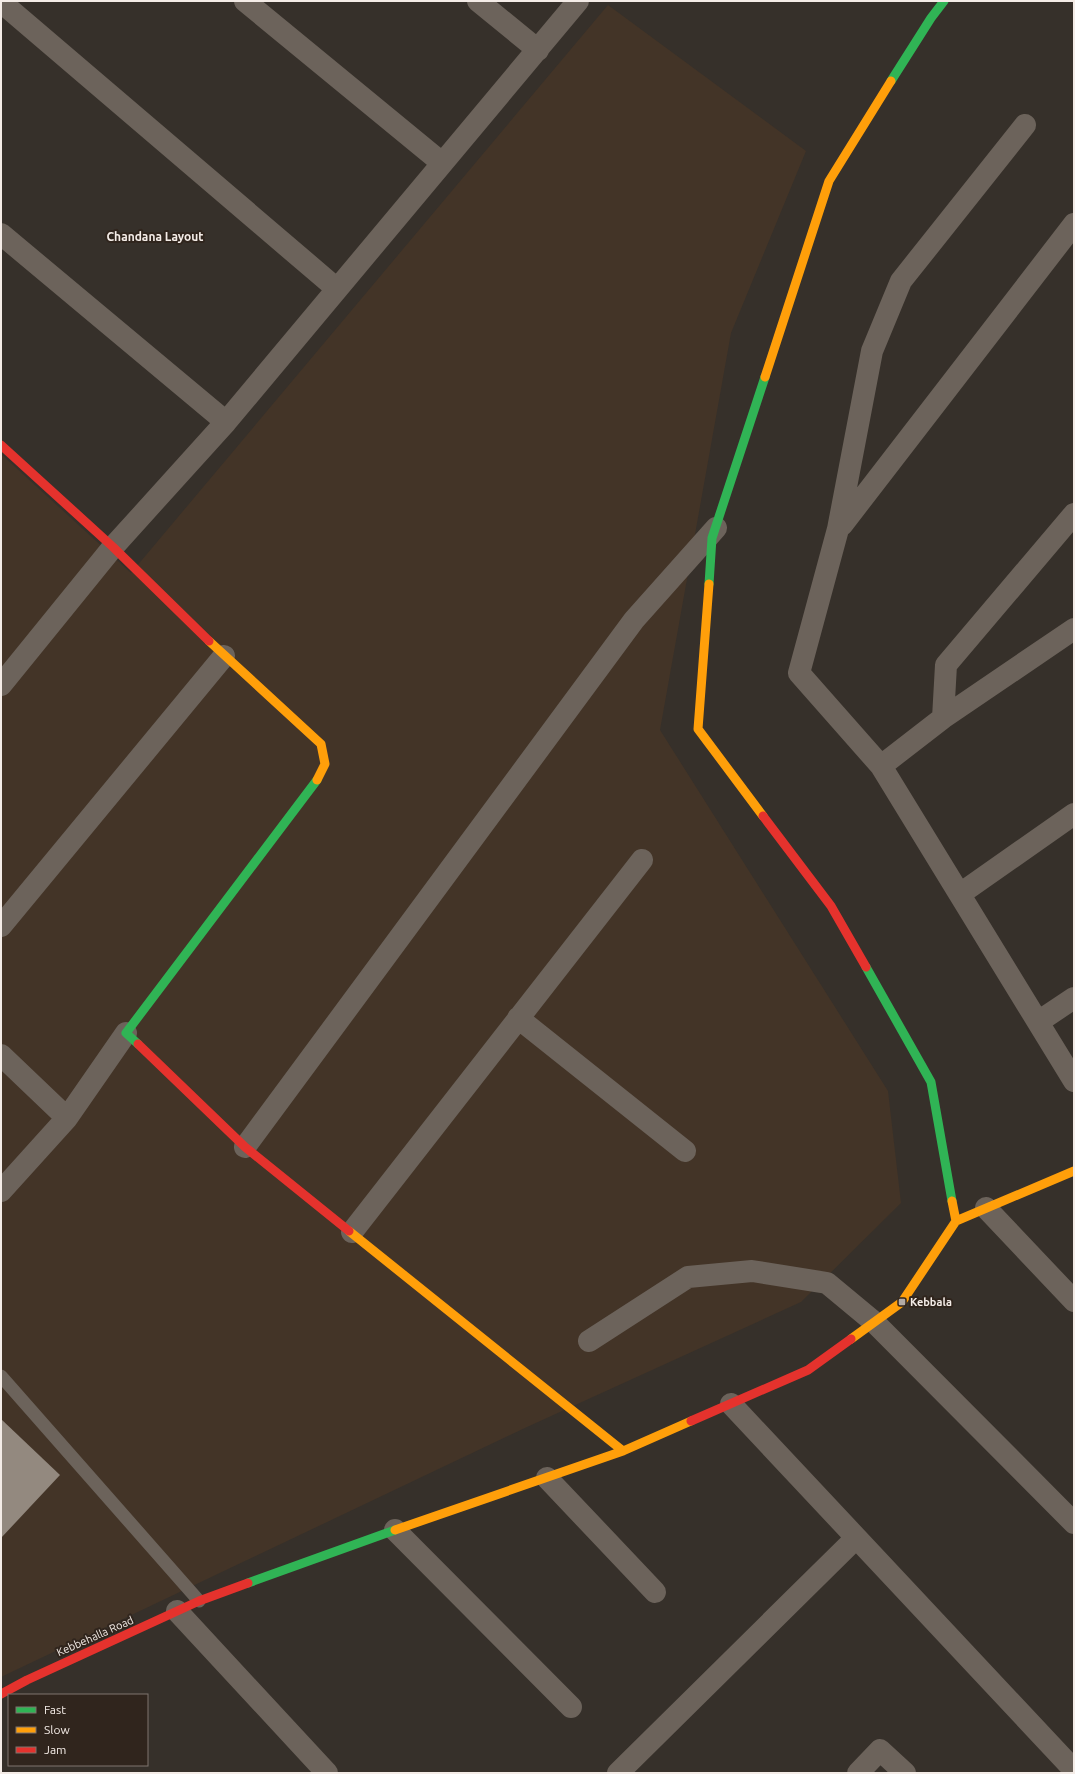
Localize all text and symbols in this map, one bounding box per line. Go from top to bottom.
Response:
district label: Chandana Layout [106,230,204,243]
place label: Kebbala [910,1296,952,1308]
marker: Kebbala [897,1297,907,1307]
street label: Kebbehalla Road [55,1614,135,1658]
legend [8,1694,148,1766]
text: Fast [44,1703,66,1716]
text: Slow [44,1723,70,1736]
text: Jam [44,1743,66,1756]

